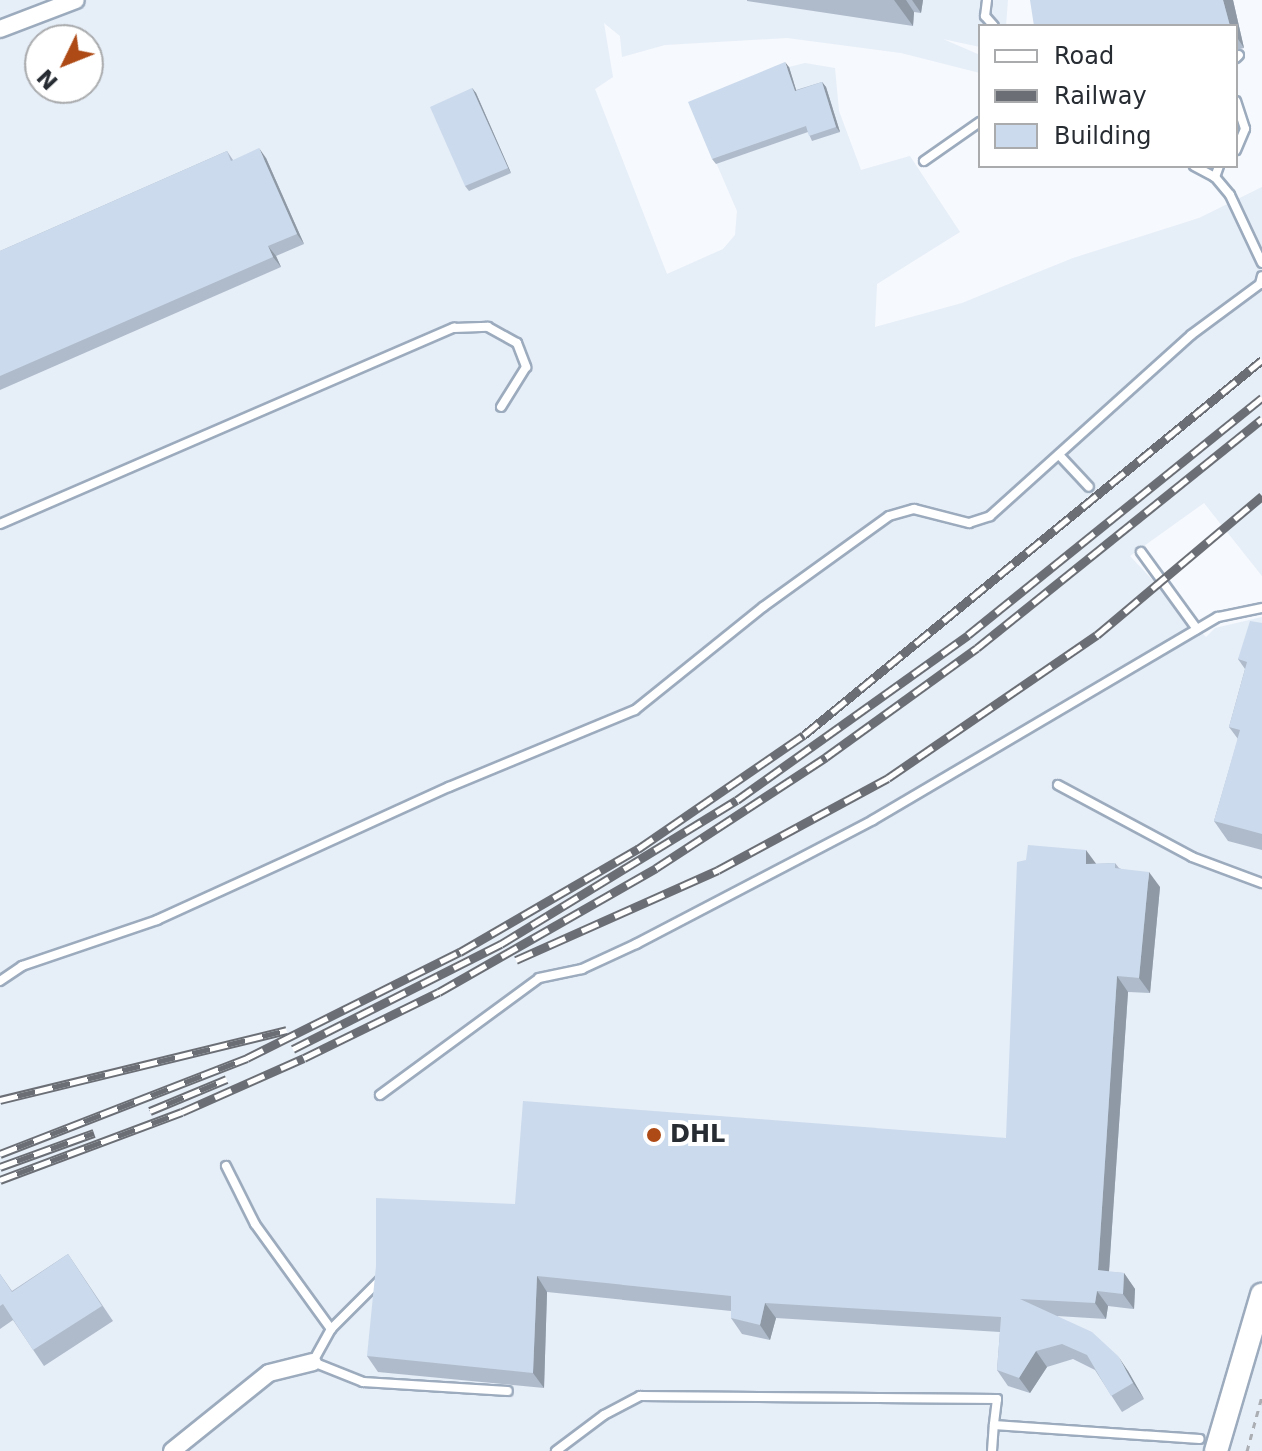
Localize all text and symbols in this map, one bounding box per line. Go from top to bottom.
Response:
north arrow [24,24,104,104]
legend [978,24,1238,168]
text: Road [1054,42,1114,70]
text: N [32,64,63,95]
text: Railway [1054,82,1147,110]
text: Building [1054,122,1151,150]
place label: DHL [670,1121,725,1149]
marker: DHL [645,1126,663,1144]

